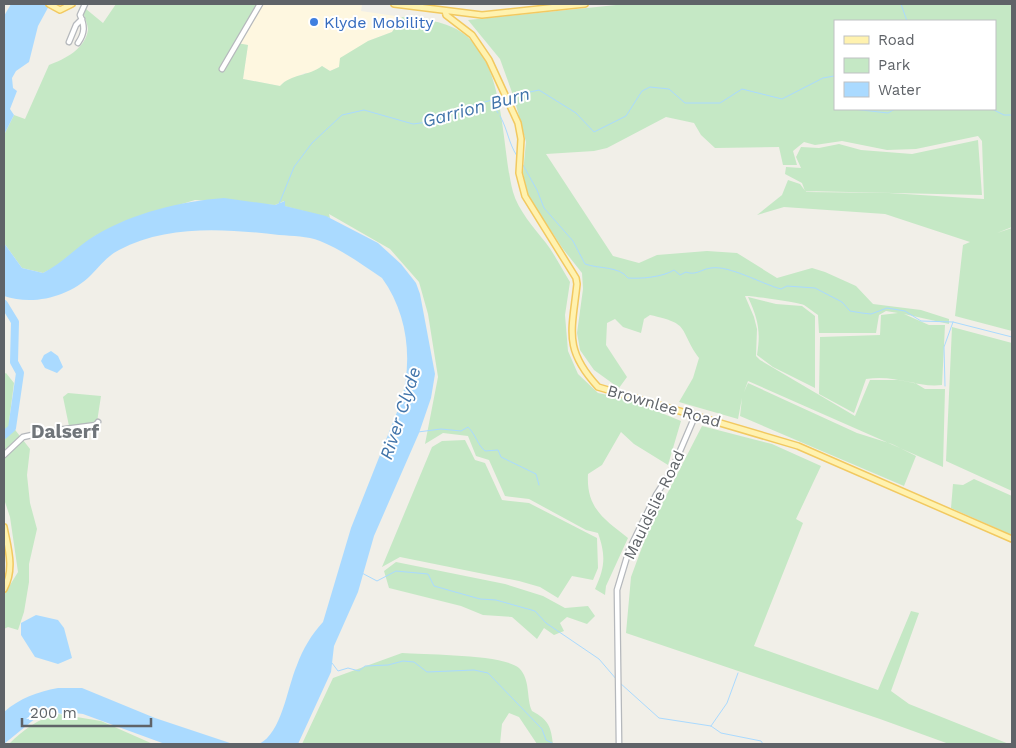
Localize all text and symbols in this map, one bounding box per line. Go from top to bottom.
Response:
place label: Klyde Mobility [324,13,434,32]
marker: Klyde Mobility [308,16,320,28]
legend [834,20,996,110]
text: Road [878,31,915,49]
text: Park [878,56,911,74]
text: Water [878,81,921,99]
water label: Garrion Burn [420,83,532,131]
water label: River Clyde [375,364,425,462]
street label: Brownlee Road [605,381,723,431]
district label: Dalserf [31,420,99,443]
street label: Mauldslie Road [619,447,689,563]
scale bar [22,696,151,728]
text: 200 m [30,704,77,722]

